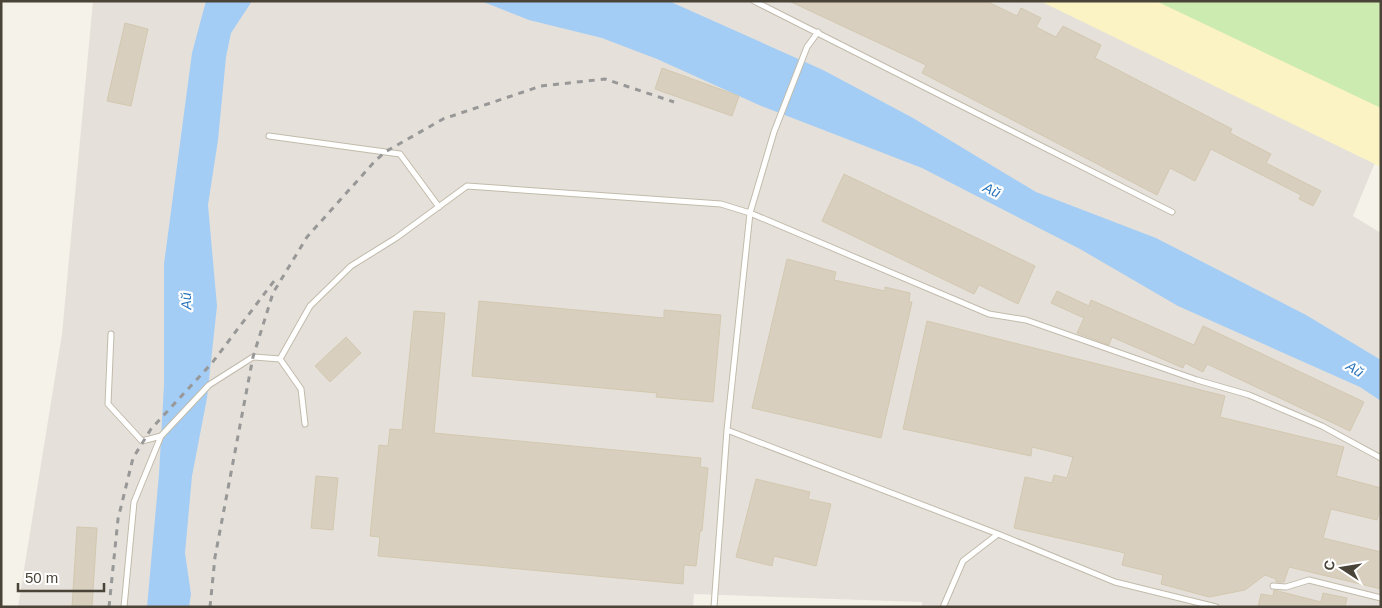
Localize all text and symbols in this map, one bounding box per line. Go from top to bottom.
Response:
water label: Ай [980,179,1003,201]
water label: Ай [178,292,194,311]
water label: Ай [1343,357,1367,380]
north arrow [1317,543,1367,593]
text: С [1320,559,1338,572]
scale bar [18,560,104,592]
text: 50 m [25,569,58,586]

